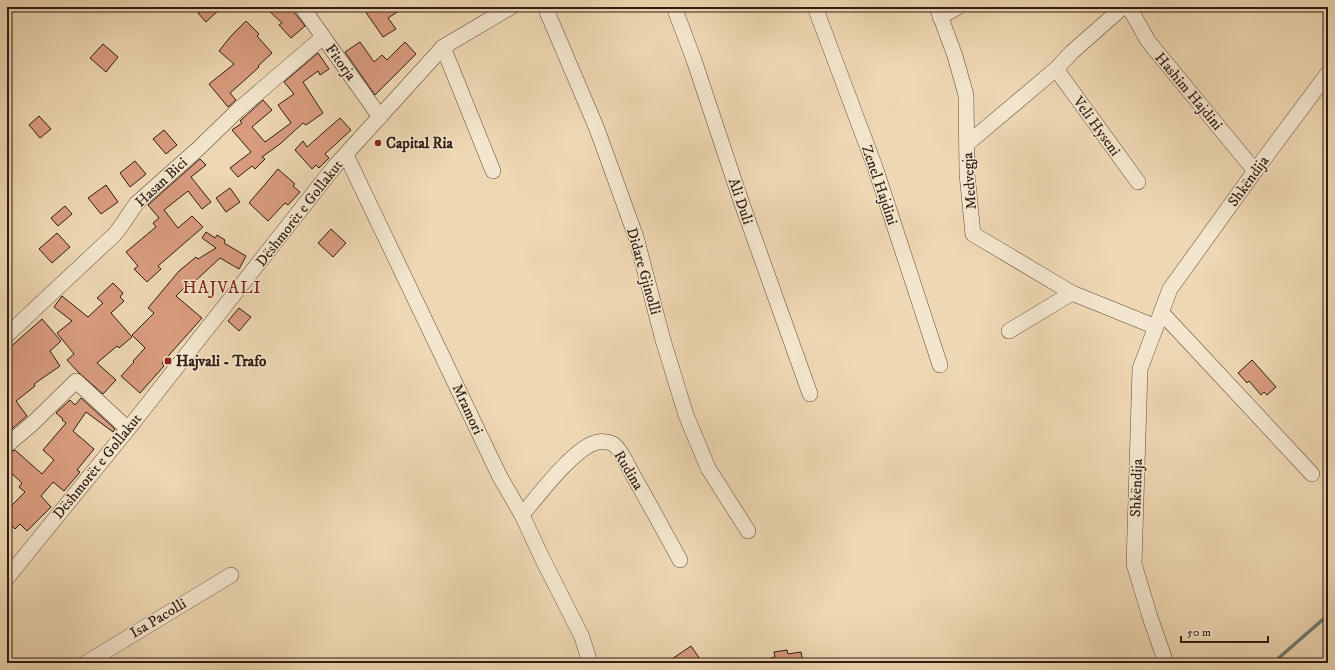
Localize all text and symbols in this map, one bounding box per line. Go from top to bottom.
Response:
street label: Fitorja [321,40,361,85]
street label: Hashim Hajdini [1151,49,1227,134]
street label: Veli Hyseni [1068,92,1125,160]
place label: Capital Ria [386,134,453,153]
marker: Capital Ria [373,138,383,148]
street label: Zenel Hajdini [857,143,902,228]
street label: Medvegja [958,151,981,210]
street label: Shkëndija [1224,152,1274,210]
street label: Hasan Bici [131,153,192,211]
street label: Dëshmorët e Gollakut [252,156,347,271]
street label: Ali Duli [724,175,757,227]
street label: Didare Gjinolli [622,225,665,317]
district label: HAJVALI [183,277,261,299]
place label: Hajvali - Trafo [176,352,267,371]
marker: Hajvali - Trafo [163,356,173,366]
street label: Mramori [448,381,488,438]
street label: Dëshmorët e Gollakut [49,409,146,523]
street label: Rudina [609,447,648,494]
street label: Shkëndija [1126,458,1147,518]
street label: Isa Pacolli [127,594,190,643]
scale bar [1181,618,1268,644]
text: 50 m [1187,625,1211,640]

